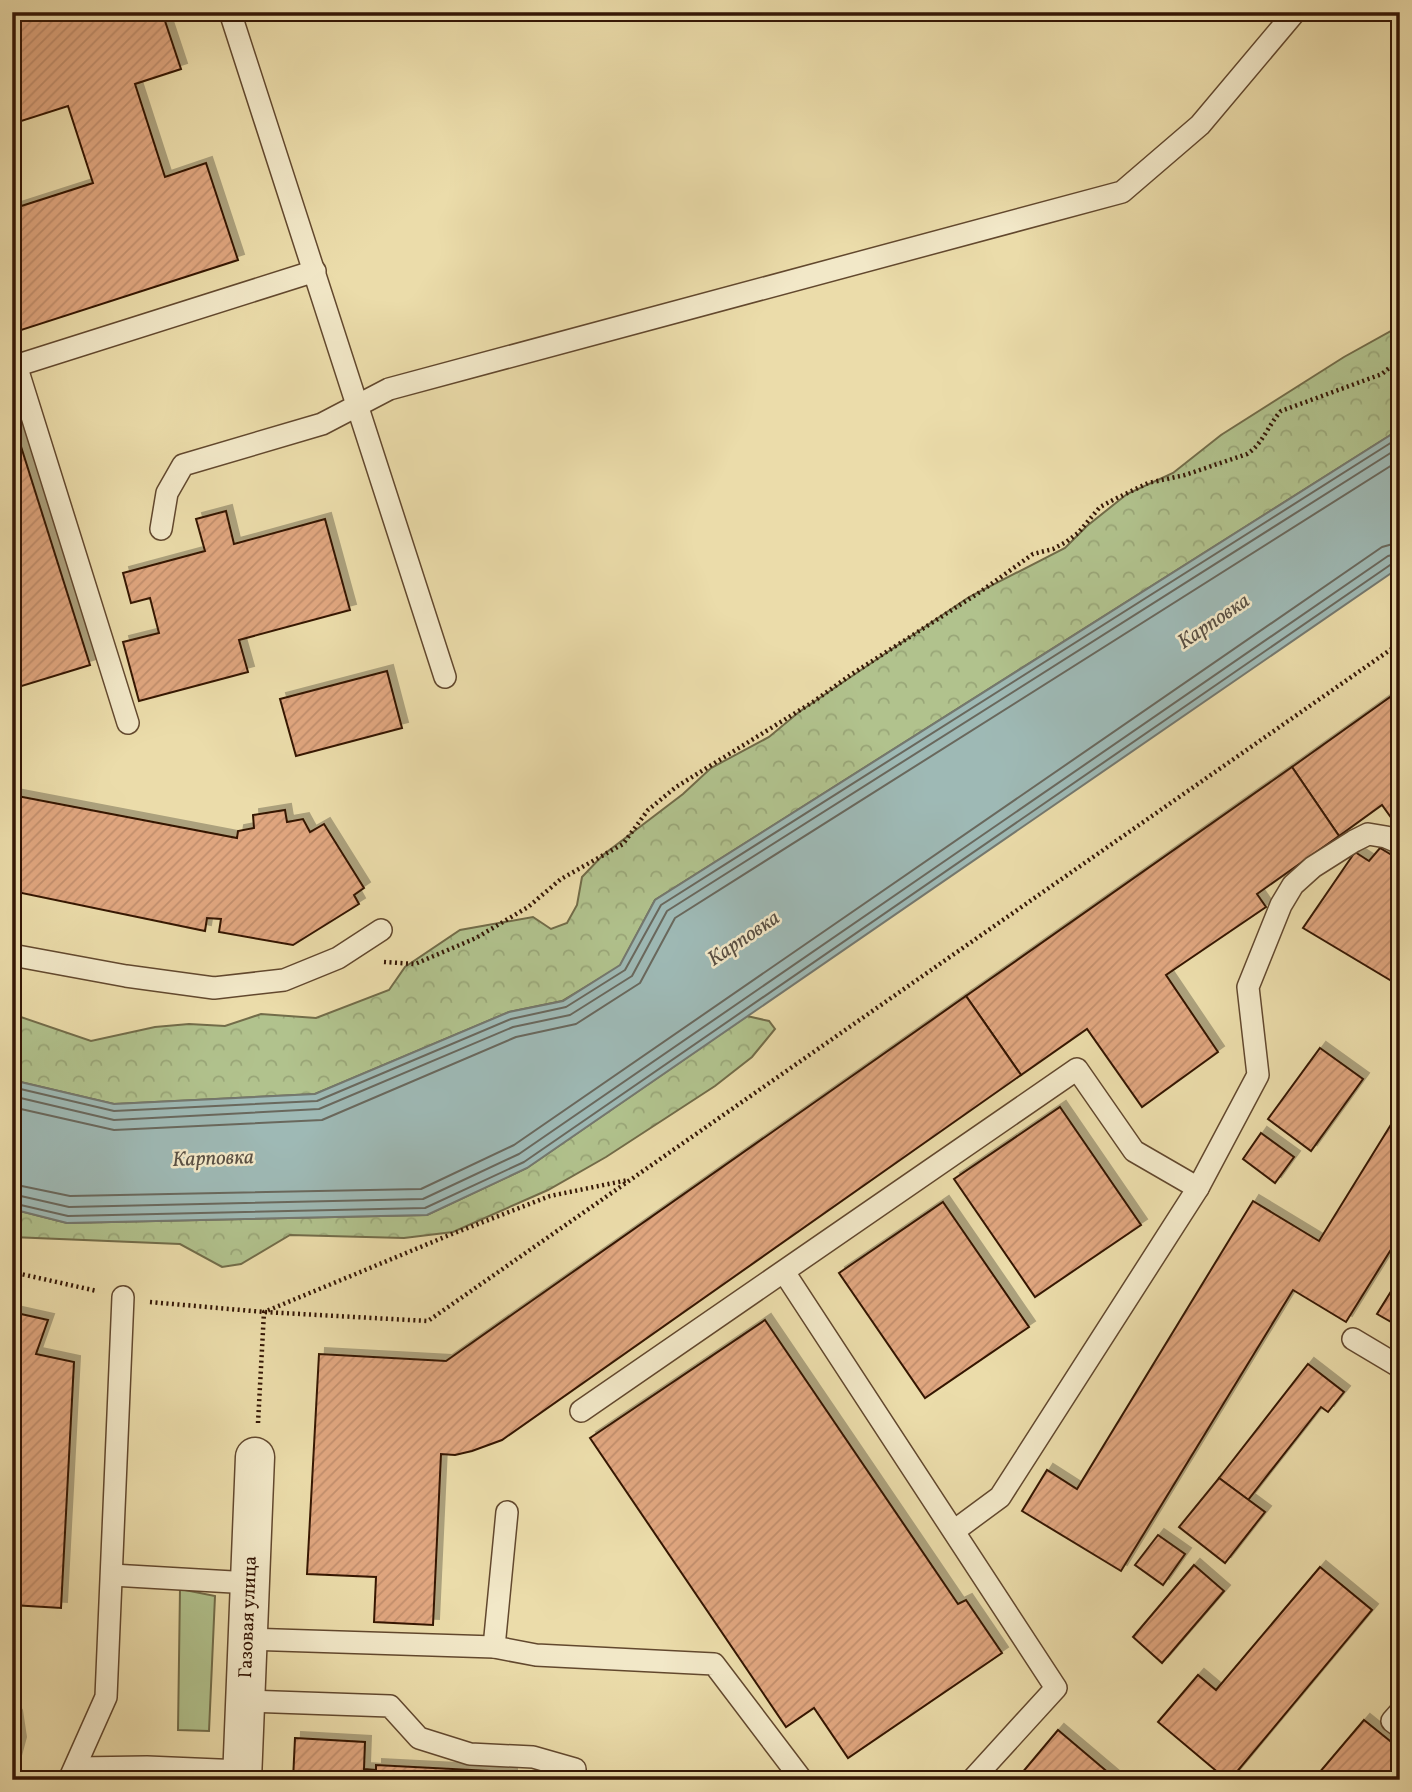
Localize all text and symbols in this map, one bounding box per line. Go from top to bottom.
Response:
water label: Карповка [1172,587,1256,657]
water label: Карповка [702,904,786,974]
water label: Карповка [172,1143,254,1175]
street label: Газовая улица [233,1555,264,1679]

